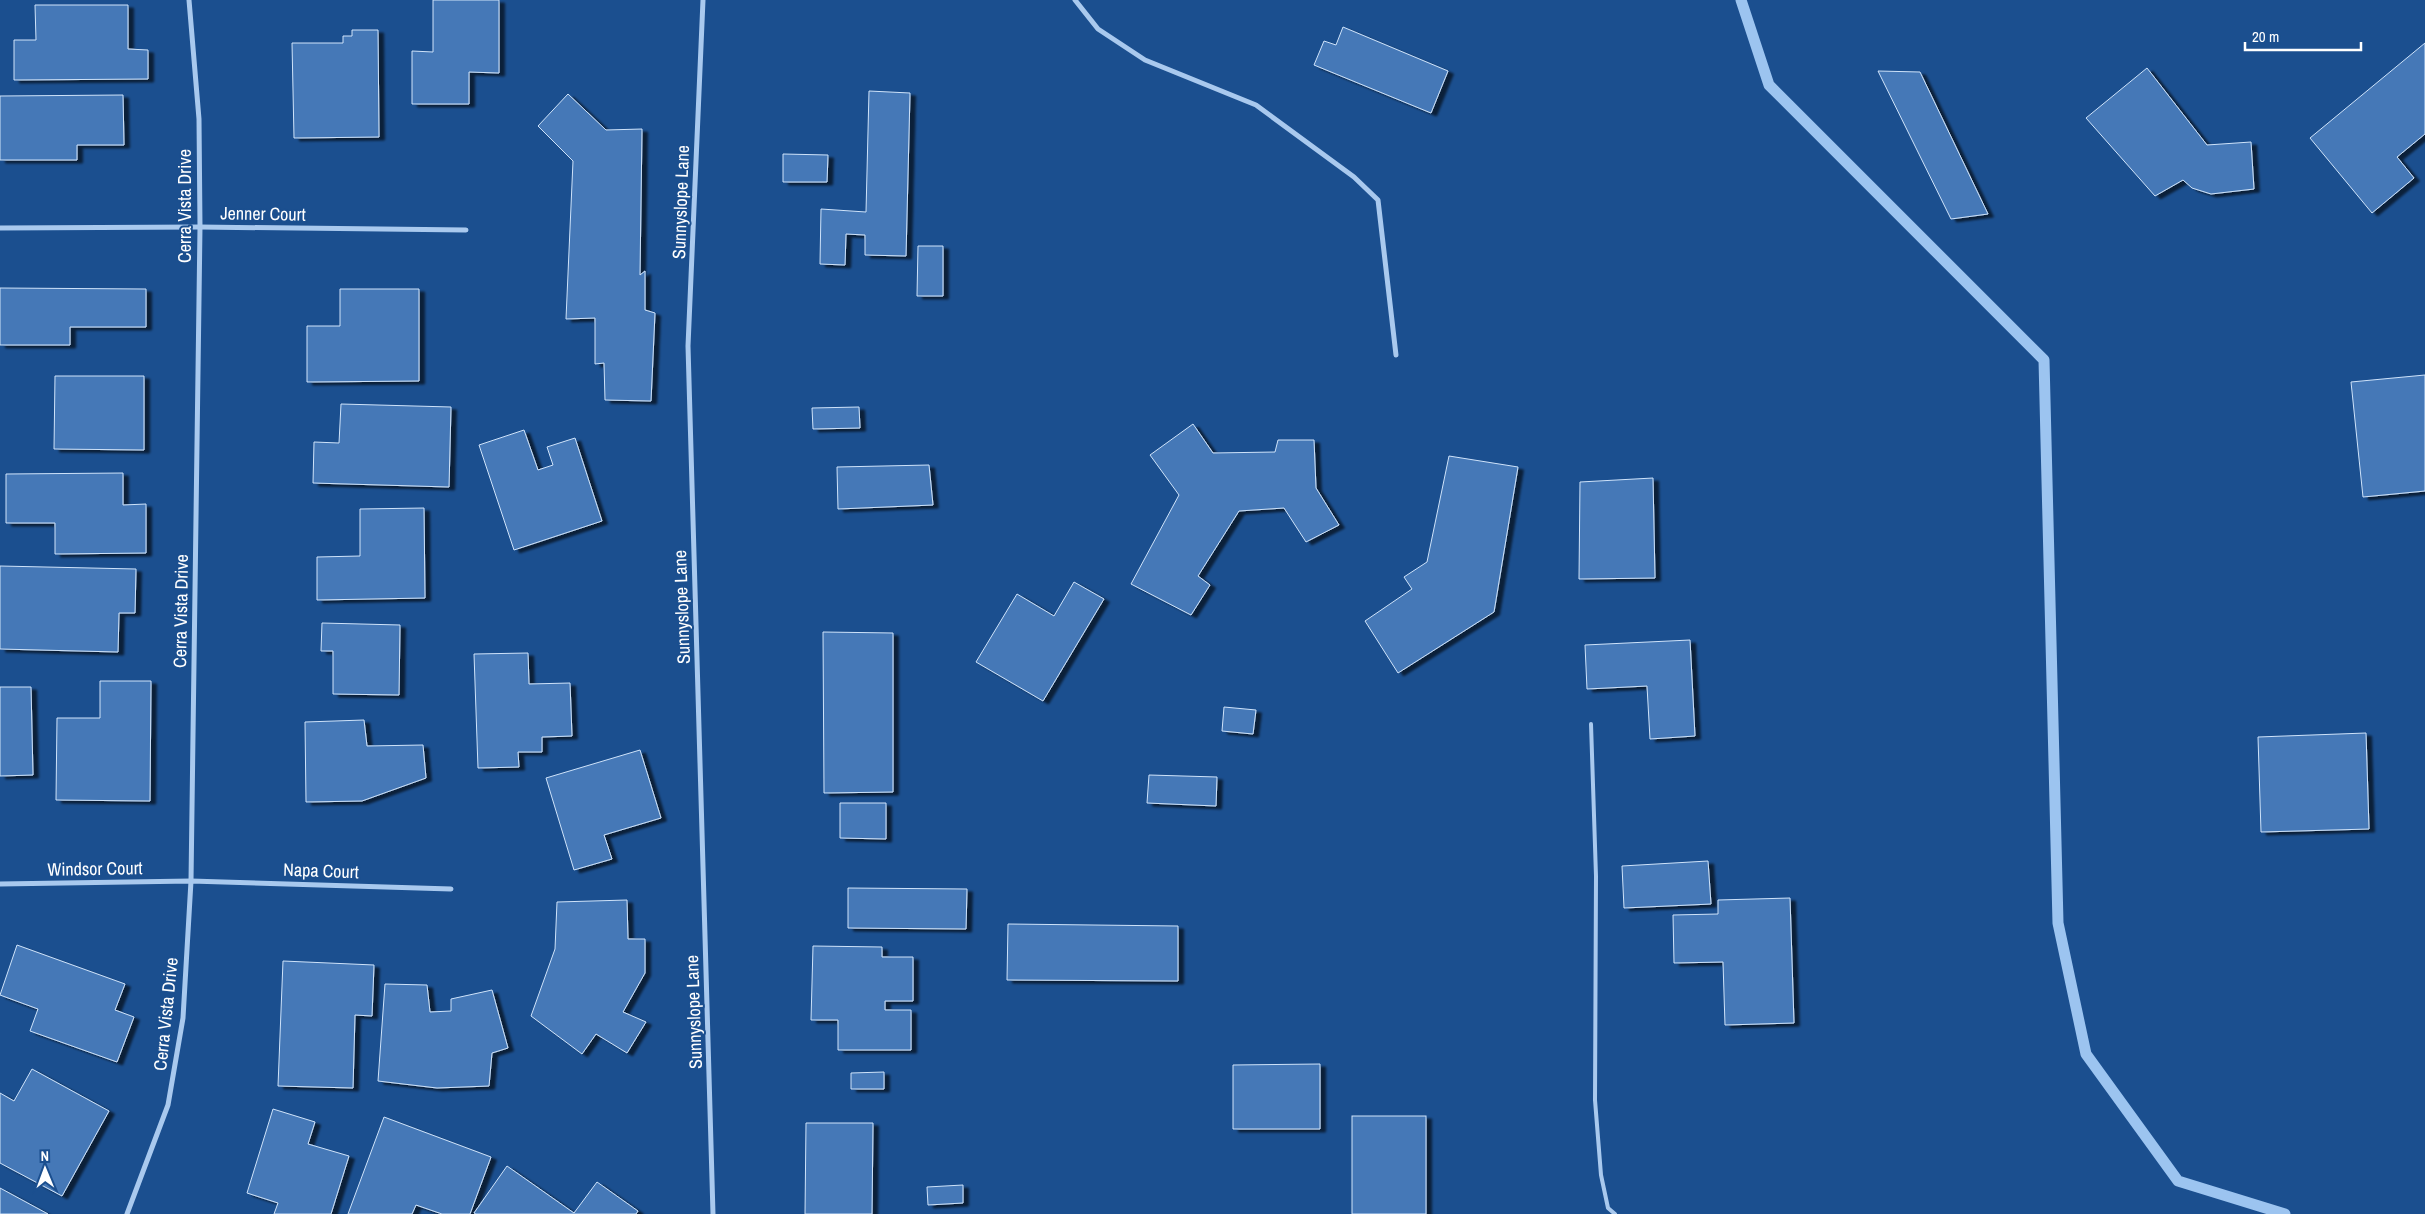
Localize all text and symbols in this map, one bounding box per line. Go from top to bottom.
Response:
scale bar [2245,20,2361,52]
text: 20 m [2252,26,2279,47]
street label: Sunnyslope Lane [666,145,695,259]
street label: Cerra Vista Drive [172,149,197,263]
street label: Jenner Court [220,200,306,227]
street label: Sunnyslope Lane [667,550,696,664]
street label: Cerra Vista Drive [167,554,194,668]
street label: Windsor Court [47,855,143,882]
street label: Napa Court [283,857,359,884]
street label: Sunnyslope Lane [679,955,708,1069]
street label: Cerra Vista Drive [147,956,184,1072]
north arrow [20,1144,70,1194]
text: N [40,1147,49,1165]

